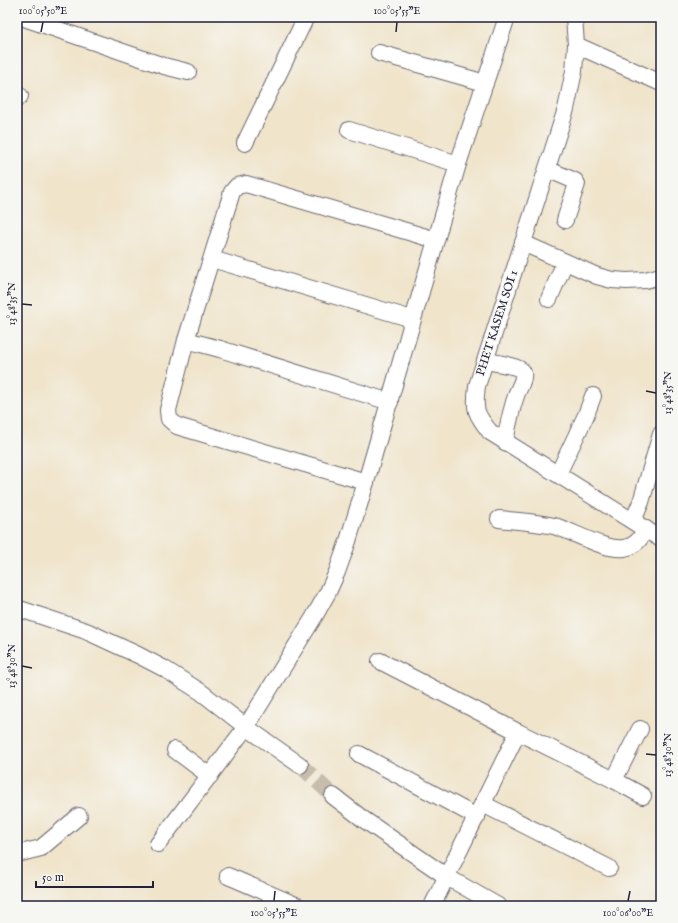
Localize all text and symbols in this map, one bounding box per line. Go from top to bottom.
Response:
text: 100°05'50"E [19,5,67,18]
text: 100°05'55"E [373,5,421,18]
street label: PHET KASEM SOI 1 [473,268,521,378]
text: 13°48'35"N [6,282,19,326]
text: 13°48'35"N [662,371,675,415]
text: 13°48'30"N [6,643,19,688]
text: 13°48'30"N [662,732,675,777]
scale bar [36,863,153,889]
text: 50 m [42,870,64,885]
text: 100°05'55"E [250,907,298,920]
text: 100°06'00"E [603,907,653,920]

